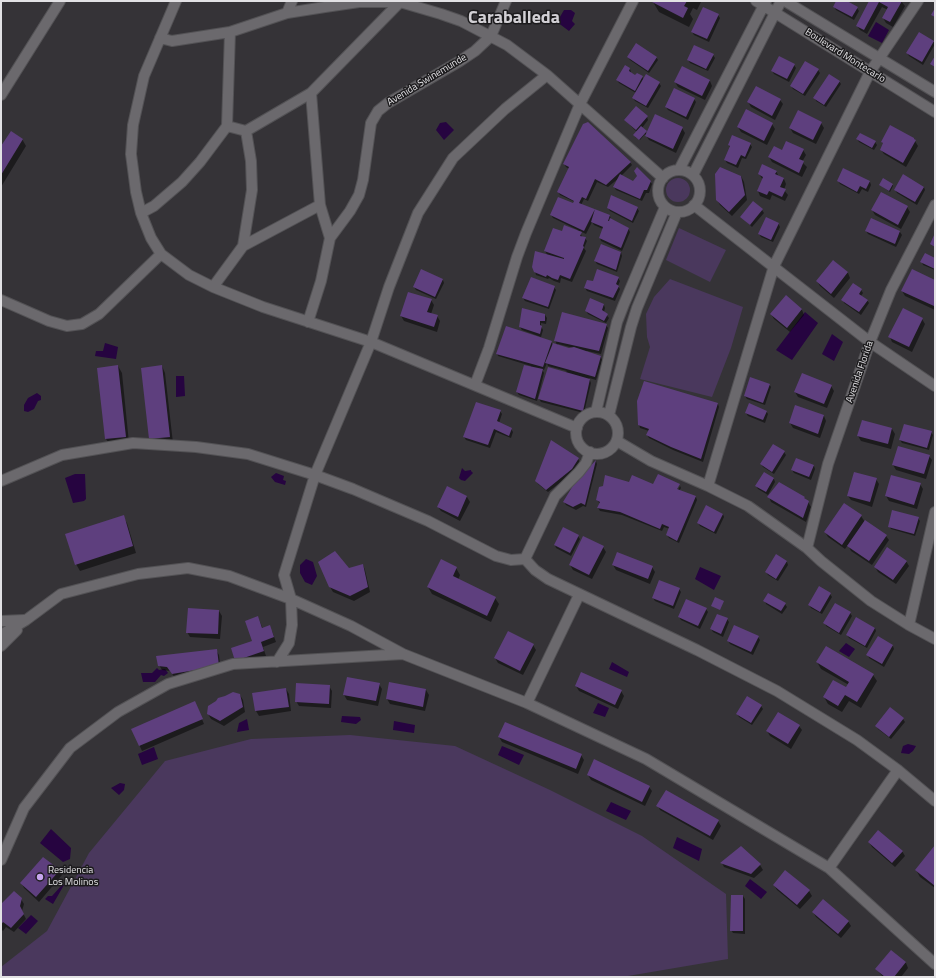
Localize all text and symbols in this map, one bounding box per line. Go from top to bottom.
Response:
district label: Caraballeda [468,8,560,30]
street label: Boulevard Montecarlo [803,26,887,86]
street label: Avenida Swinemunde [385,52,469,108]
street label: Avenida Florida [844,340,876,404]
place label: Residencia Los Molinos [48,865,98,888]
marker: Residencia Los Molinos [35,872,45,882]

